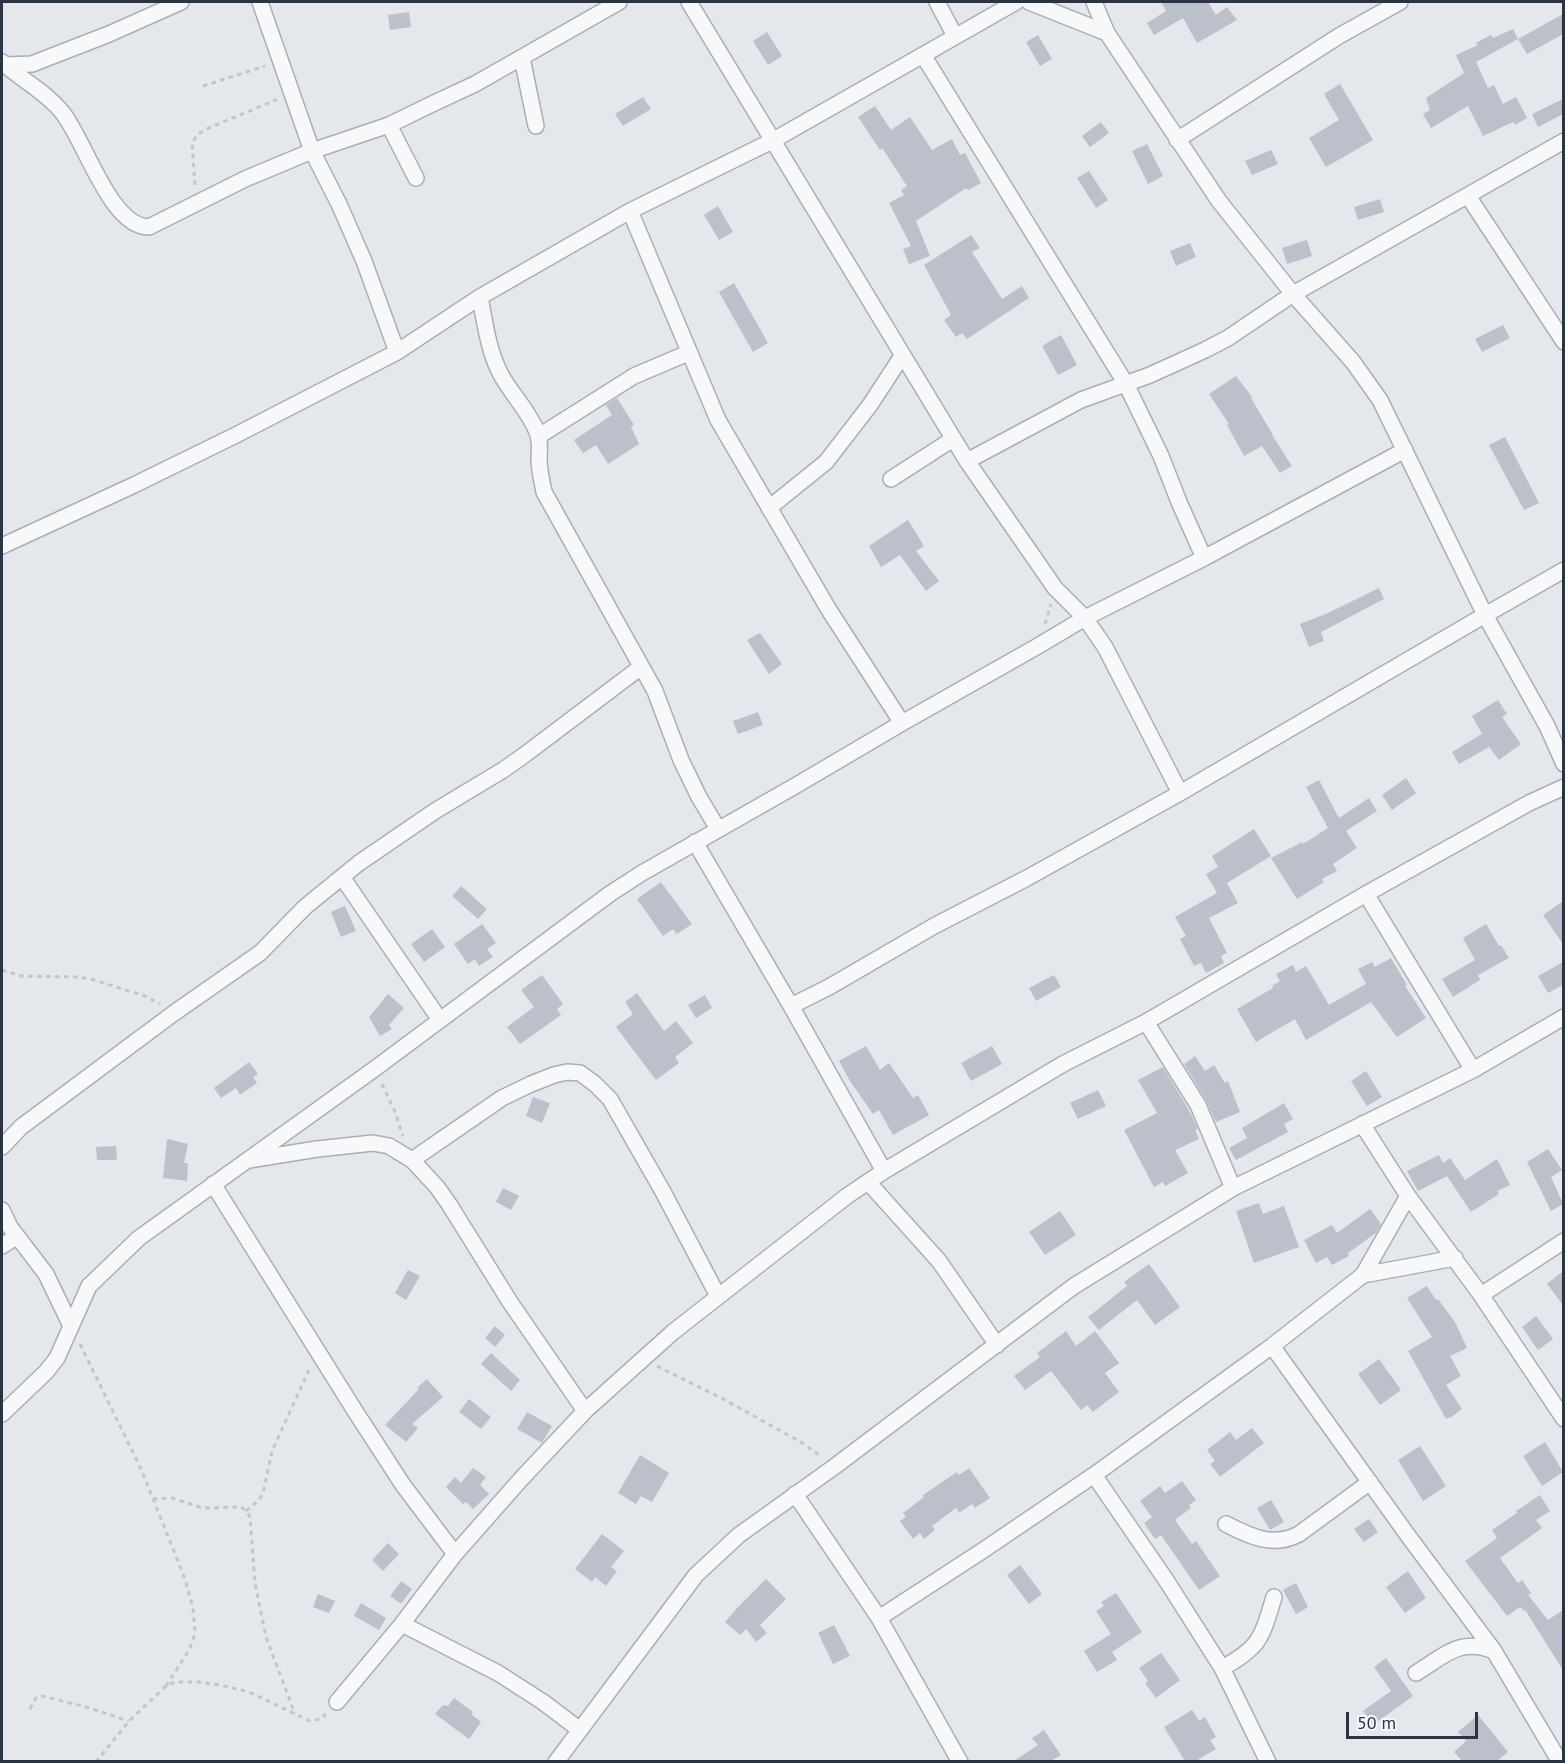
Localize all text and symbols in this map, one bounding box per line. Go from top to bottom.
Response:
scale bar [1349,1700,1481,1738]
text: 50 m [1357,1711,1396,1734]

